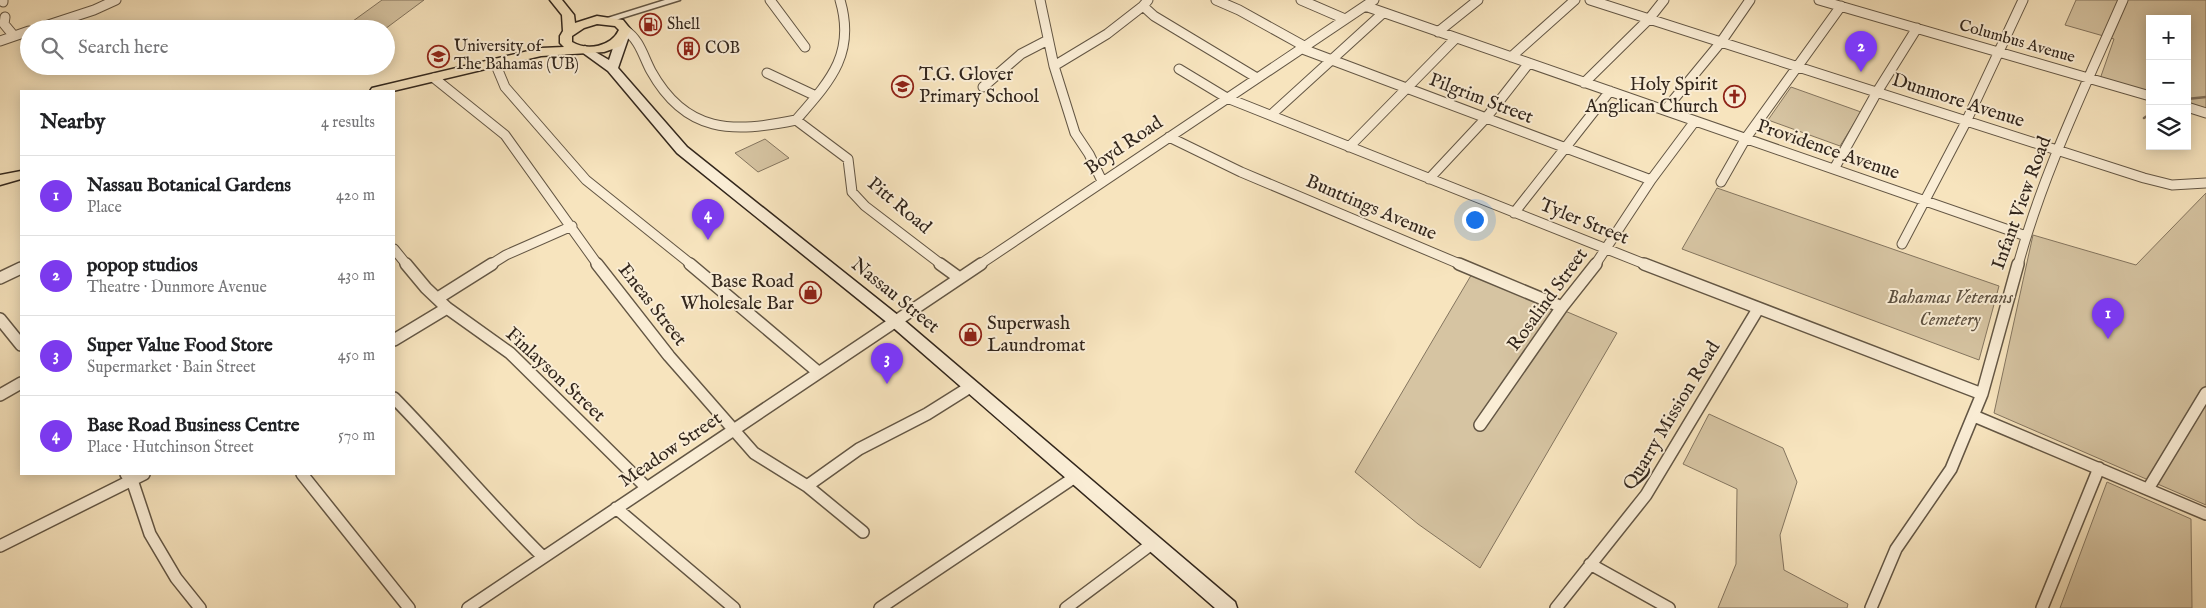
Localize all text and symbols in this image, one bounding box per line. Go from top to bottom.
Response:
fuel station icon: Shell [639,13,663,37]
place label: Shell [667,15,700,35]
map controls [2146,15,2191,150]
button: + [2146,15,2191,60]
street label: Columbus Avenue [1957,16,2077,68]
search box [20,20,395,75]
pin: 2 [1845,31,1877,72]
icon: search [38,34,66,62]
text: Search here [78,36,169,60]
place label: University of The Bahamas (UB) [454,37,579,75]
building icon: COB [677,37,701,61]
place label: COB [705,39,740,59]
school or university icon: University of The Bahamas (UB) [426,44,450,68]
button: − [2146,60,2191,105]
place label: T.G. Glover Primary School [919,63,1040,109]
street label: Pilgrim Street [1426,68,1537,130]
street label: Dunmore Avenue [1889,68,2028,134]
place label: Holy Spirit Anglican Church [1584,73,1718,119]
school or university icon: T.G. Glover Primary School [891,74,915,98]
church icon: Holy Spirit Anglican Church [1722,84,1746,108]
button: layers [2146,105,2191,150]
text: Nearby [40,109,105,136]
street label: Boyd Road [1080,111,1168,181]
text: 4 results [321,113,375,133]
street label: Providence Avenue [1753,114,1903,186]
street label: Infant View Road [1987,132,2057,273]
street label: Bunttings Avenue [1302,170,1440,246]
street label: Pitt Road [862,172,937,240]
text: Nassau Botanical Gardens [87,174,291,198]
text: 1 [53,186,59,206]
text: 420 m [336,186,375,206]
street label: Tyler Street [1536,193,1633,251]
text: Place [87,198,122,218]
pin: 4 [692,199,724,240]
your location [1462,207,1488,233]
street label: Rosalind Street [1503,243,1594,356]
street label: Nassau Street [846,253,944,339]
text: popop studios [87,254,198,278]
street label: Eneas Street [612,259,692,351]
text: 2 [52,266,60,286]
text: 430 m [337,266,375,286]
place label: Base Road Wholesale Bar [680,270,795,316]
text: Theatre · Dunmore Avenue [87,278,267,298]
shop icon: Base Road Wholesale Bar [798,281,822,305]
park label: Bahamas Veterans Cemetery [1887,286,2013,332]
pin: 1 [2092,298,2124,339]
place label: Superwash Laundromat [987,312,1086,358]
street label: Finlayson Street [500,323,610,428]
shop icon: Superwash Laundromat [959,323,983,347]
text: Super Value Food Store [87,334,273,358]
street label: Quarry Mission Road [1618,336,1726,495]
pin: 3 [871,343,903,384]
text: 3 [53,346,59,366]
text: 450 m [338,346,375,366]
text: Supermarket · Bain Street [87,358,256,378]
street label: Meadow Street [615,407,727,493]
text: Base Road Business Centre [87,414,300,438]
text: 4 [52,426,60,446]
text: 570 m [338,426,375,446]
text: Place · Hutchinson Street [87,438,254,458]

